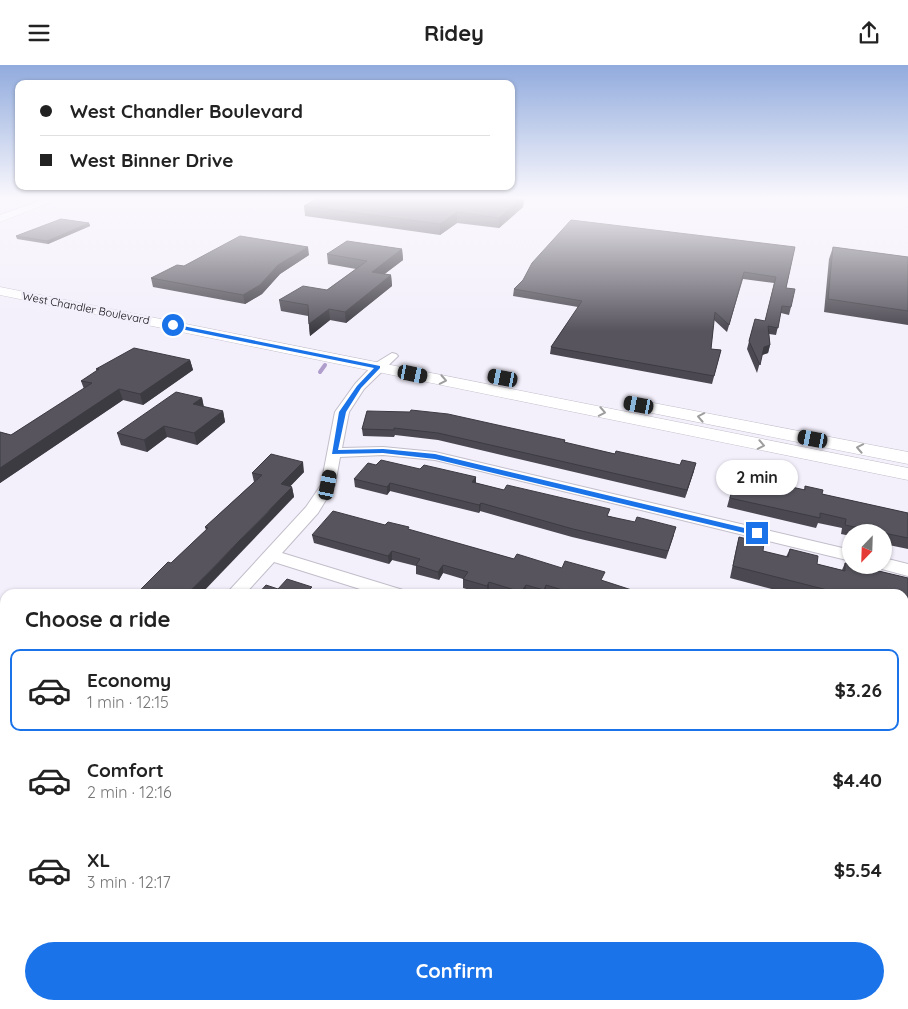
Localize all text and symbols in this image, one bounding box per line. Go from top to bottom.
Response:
icon: menu [25,19,53,47]
text: Ridey [424,19,484,47]
icon: share [855,19,883,47]
text: West Chandler Boulevard [70,99,303,123]
text: West Binner Drive [70,148,234,172]
street label: West Chandler Boulevard [21,289,151,327]
route start [162,314,184,336]
car [396,364,429,384]
car [486,368,519,388]
one-way arrow [438,375,447,385]
car [622,395,655,415]
one-way arrow [598,407,606,417]
one-way arrow [696,412,705,423]
car [796,429,829,449]
one-way arrow [757,439,766,449]
one-way arrow [856,444,865,454]
callout: 2 min [716,461,798,495]
text: 2 min [736,467,778,487]
car [317,469,338,501]
route end [746,522,768,544]
north arrow [842,524,892,574]
map controls [842,524,892,574]
text: Choose a ride [25,605,170,633]
icon: car [27,668,72,713]
text: Economy [87,668,171,692]
text: $3.26 [834,678,882,702]
text: 1 min · 12:15 [87,692,169,712]
icon: car [27,758,72,803]
text: Comfort [87,758,164,782]
text: $4.40 [832,768,882,792]
text: 2 min · 12:16 [87,782,172,802]
icon: car [27,848,72,893]
text: XL [87,848,110,872]
text: $5.54 [834,858,882,882]
text: 3 min · 12:17 [87,872,171,892]
button: Confirm [25,942,884,1000]

